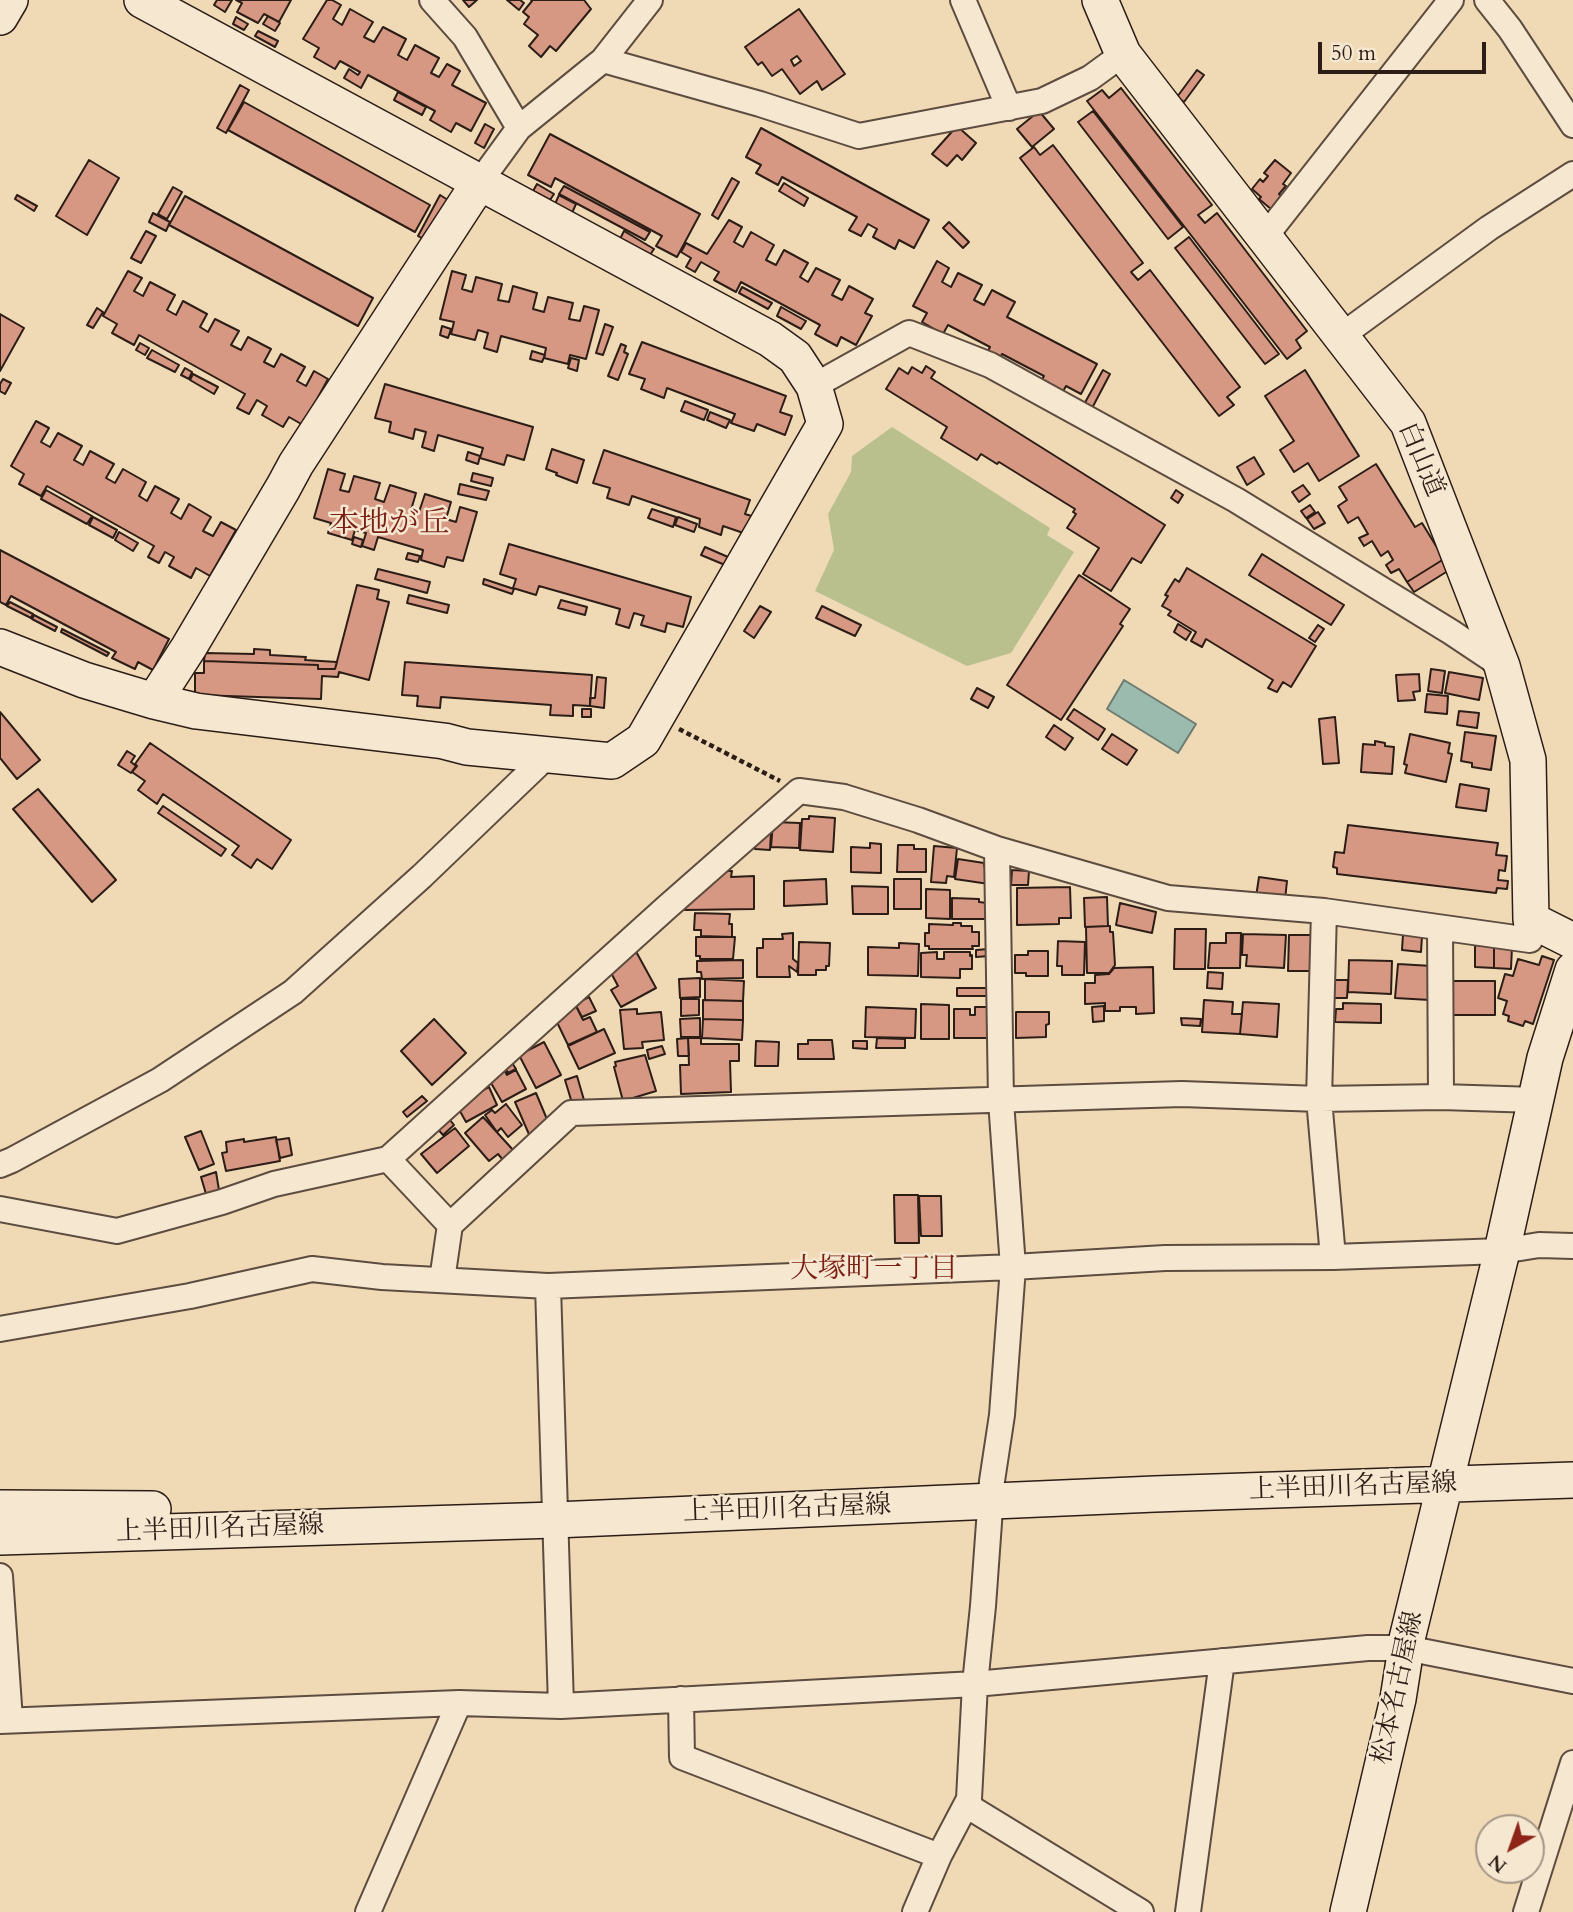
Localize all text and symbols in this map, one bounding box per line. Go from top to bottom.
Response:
scale bar [1321,28,1489,72]
text: 50 m [1331,39,1376,68]
street label: 白山道 [1390,418,1450,502]
district label: 本地が丘 [329,507,449,543]
district label: 大塚町一丁目 [790,1254,958,1288]
street label: 上半田川名古屋線 [1249,1469,1457,1507]
street label: 上半田川名古屋線 [683,1491,891,1529]
street label: 上半田川名古屋線 [116,1511,324,1549]
street label: 松本名古屋線 [1368,1608,1430,1768]
north arrow [1475,1814,1545,1884]
text: N [1483,1848,1512,1879]

